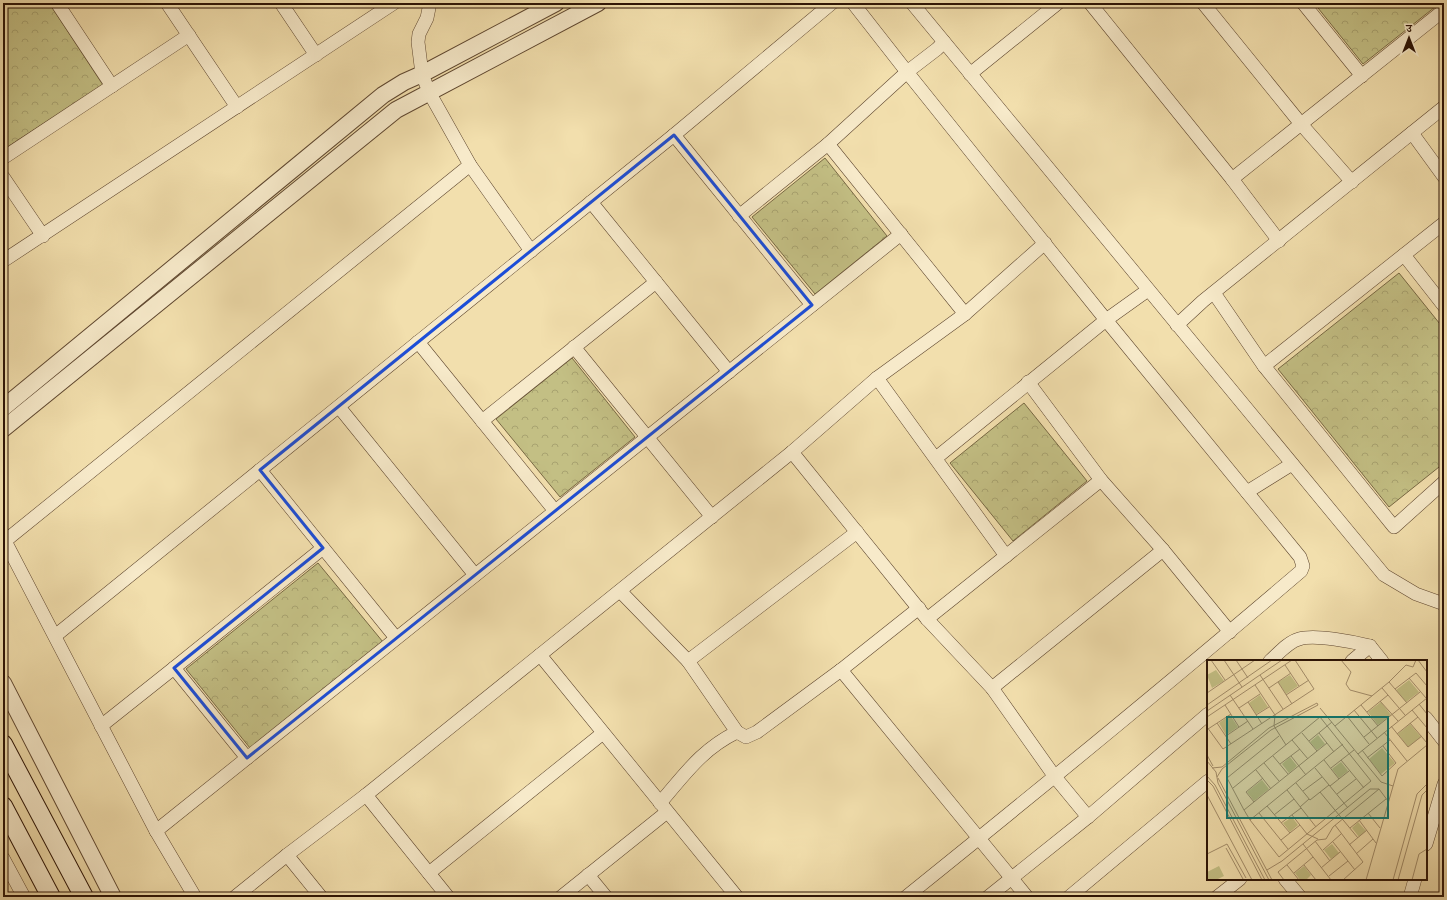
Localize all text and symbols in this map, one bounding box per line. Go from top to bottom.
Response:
north arrow [1389,18,1429,58]
text: उ [1405,21,1413,35]
inset map [1207,660,1427,880]

